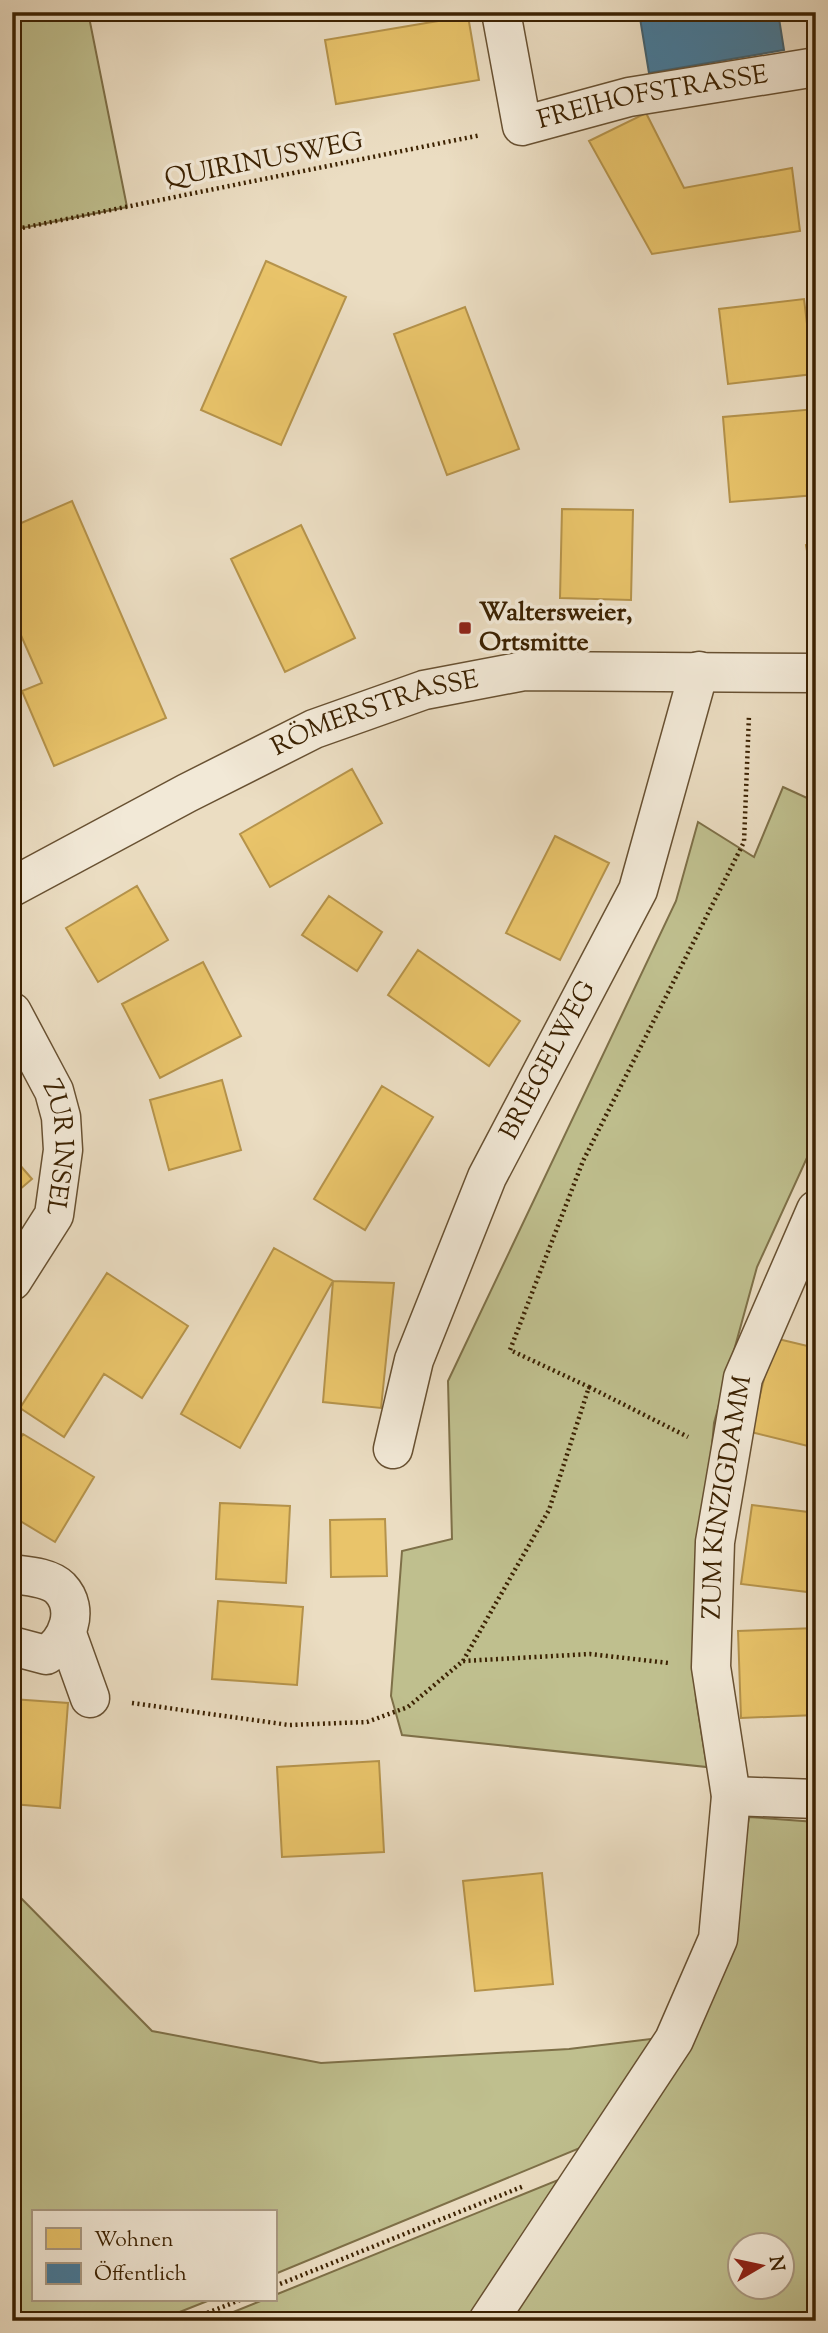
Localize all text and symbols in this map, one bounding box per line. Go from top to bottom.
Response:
street label: FREIHOFSTRASSE [533,56,771,139]
street label: QUIRINUSWEG [162,124,366,198]
place label: Waltersweier, Ortsmitte [479,595,633,662]
marker: Waltersweier, Ortsmitte [457,620,473,636]
street label: RÖMERSTRASSE [265,661,482,766]
street label: BRIEGELWEG [491,975,605,1147]
street label: ZUR INSEL [33,1073,82,1218]
street label: ZUM KINZIGDAMM [694,1372,762,1620]
legend [32,2210,276,2302]
text: Wohnen [94,2226,173,2256]
north arrow [726,2232,796,2302]
text: N [761,2254,790,2273]
text: Öffentlich [94,2260,187,2290]

